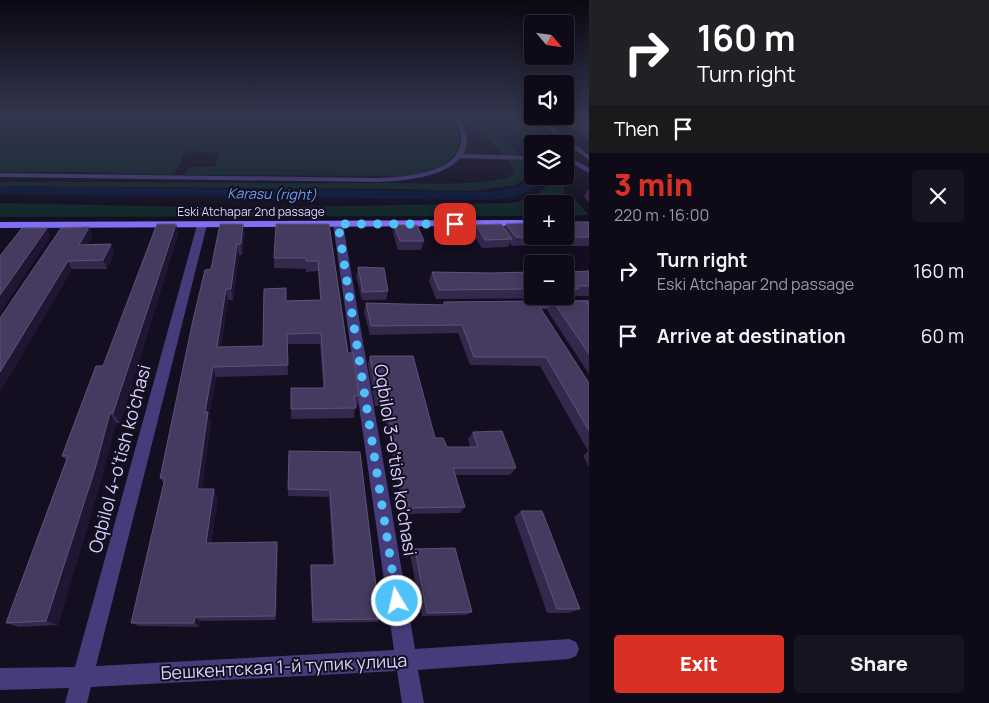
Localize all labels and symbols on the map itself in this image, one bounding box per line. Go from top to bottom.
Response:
north arrow [524,15,574,65]
water label: Karasu (right) [227,183,317,204]
street label: Eski Atchapar 2nd passage [177,203,325,220]
pin [434,203,476,245]
street label: Oqbilol 4-o'tish ko'chasi [82,362,156,556]
street label: Oqbilol 3-o'tish ko'chasi [369,362,423,557]
position arrow [370,574,422,626]
street label: Бешкентская 1-й тупик улица [160,648,408,684]

